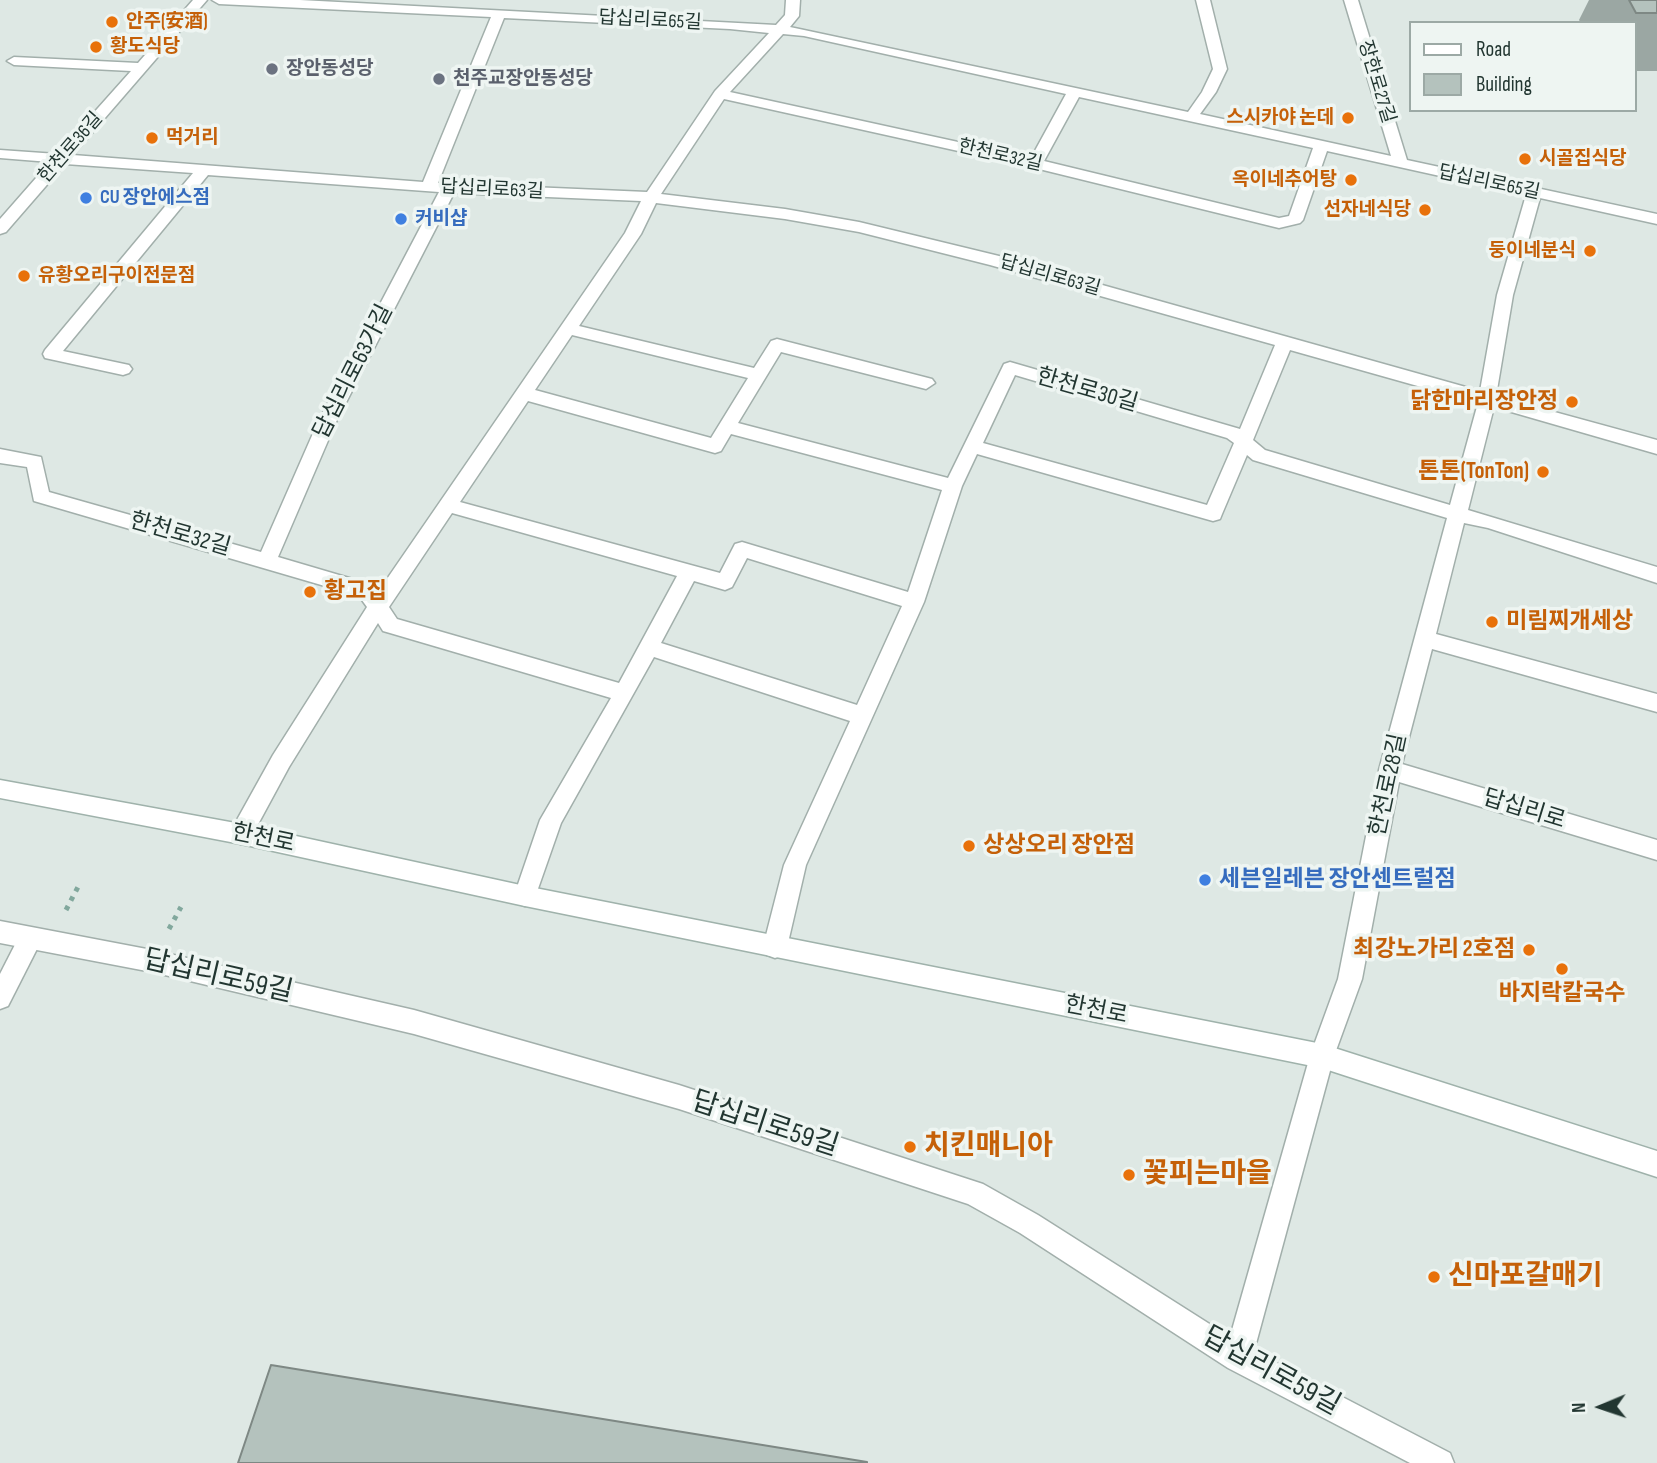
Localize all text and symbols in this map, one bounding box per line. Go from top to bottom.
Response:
street label: 답십리로65길 [598,7,702,35]
place label: 안주(安酒) [126,11,208,33]
marker: 안주(安酒) [104,14,120,30]
legend [1408,21,1636,112]
place label: 황도식당 [110,36,180,58]
text: Road [1476,37,1511,62]
street label: 장한로27길 [1353,38,1399,126]
marker: 황도식당 [88,39,104,55]
place label: 장안동성당 [286,58,373,80]
marker: 장안동성당 [264,61,280,77]
place label: 천주교장안동성당 [453,68,593,90]
marker: 천주교장안동성당 [431,71,447,87]
text: Building [1476,72,1532,97]
place label: 스시카야 논데 [1226,107,1334,129]
street label: 한천로36길 [34,108,108,188]
marker: 스시카야 논데 [1340,110,1356,126]
place label: 먹거리 [166,127,218,149]
marker: 먹거리 [144,130,160,146]
street label: 한천로32길 [956,135,1044,177]
place label: 시골집식당 [1539,148,1626,170]
marker: 시골집식당 [1517,151,1533,167]
street label: 답십리로65길 [1436,161,1542,205]
place label: 옥이네추어탕 [1232,169,1337,191]
marker: 옥이네추어탕 [1343,172,1359,188]
street label: 답십리로63길 [440,176,544,204]
place label: CU 장안에스점 [100,187,210,209]
marker: CU 장안에스점 [78,190,94,206]
place label: 선자네식당 [1324,199,1411,221]
marker: 선자네식당 [1417,202,1433,218]
place label: 커비샵 [415,208,467,230]
marker: 커비샵 [393,211,409,227]
place label: 둥이네분식 [1489,240,1576,262]
marker: 둥이네분식 [1582,243,1598,259]
street label: 답십리로63길 [997,251,1103,301]
place label: 유황오리구이전문점 [38,265,195,287]
marker: 유황오리구이전문점 [16,268,32,284]
street label: 답십리로63가길 [308,300,400,444]
street label: 한천로30길 [1033,363,1141,419]
place label: 닭한마리장안정 [1410,388,1558,416]
marker: 닭한마리장안정 [1564,394,1580,410]
place label: 톤톤(TonTon) [1418,458,1529,486]
marker: 톤톤(TonTon) [1535,464,1551,480]
street label: 한천로32길 [126,507,234,563]
place label: 황고집 [324,578,387,606]
marker: 황고집 [302,584,318,600]
place label: 미림찌개세상 [1506,608,1633,636]
marker: 미림찌개세상 [1484,614,1500,630]
street label: 한천로28길 [1365,731,1413,839]
street label: 답십리로 [1479,784,1569,836]
street label: 한천로 [229,819,297,859]
place label: 상상오리 장안점 [983,832,1135,860]
marker: 상상오리 장안점 [961,838,977,854]
place label: 세븐일레븐 장안센트럴점 [1219,866,1455,894]
marker: 세븐일레븐 장안센트럴점 [1197,872,1213,888]
place label: 최강노가리 2호점 [1353,936,1515,964]
marker: 최강노가리 2호점 [1521,942,1537,958]
street label: 답십리로59길 [140,943,296,1011]
marker: 바지락칼국수 [1554,961,1570,977]
place label: 바지락칼국수 [1499,980,1625,1008]
street label: 한천로 [1062,991,1130,1031]
street label: 답십리로59길 [687,1085,843,1165]
place label: 치킨매니아 [924,1130,1053,1164]
marker: 치킨매니아 [902,1139,918,1155]
place label: 꽃피는마을 [1143,1158,1272,1192]
marker: 꽃피는마을 [1121,1167,1137,1183]
place label: 신마포갈매기 [1448,1260,1603,1294]
marker: 신마포갈매기 [1426,1269,1442,1285]
street label: 답십리로59길 [1196,1320,1346,1424]
north arrow [1566,1372,1636,1442]
text: N [1568,1402,1591,1413]

